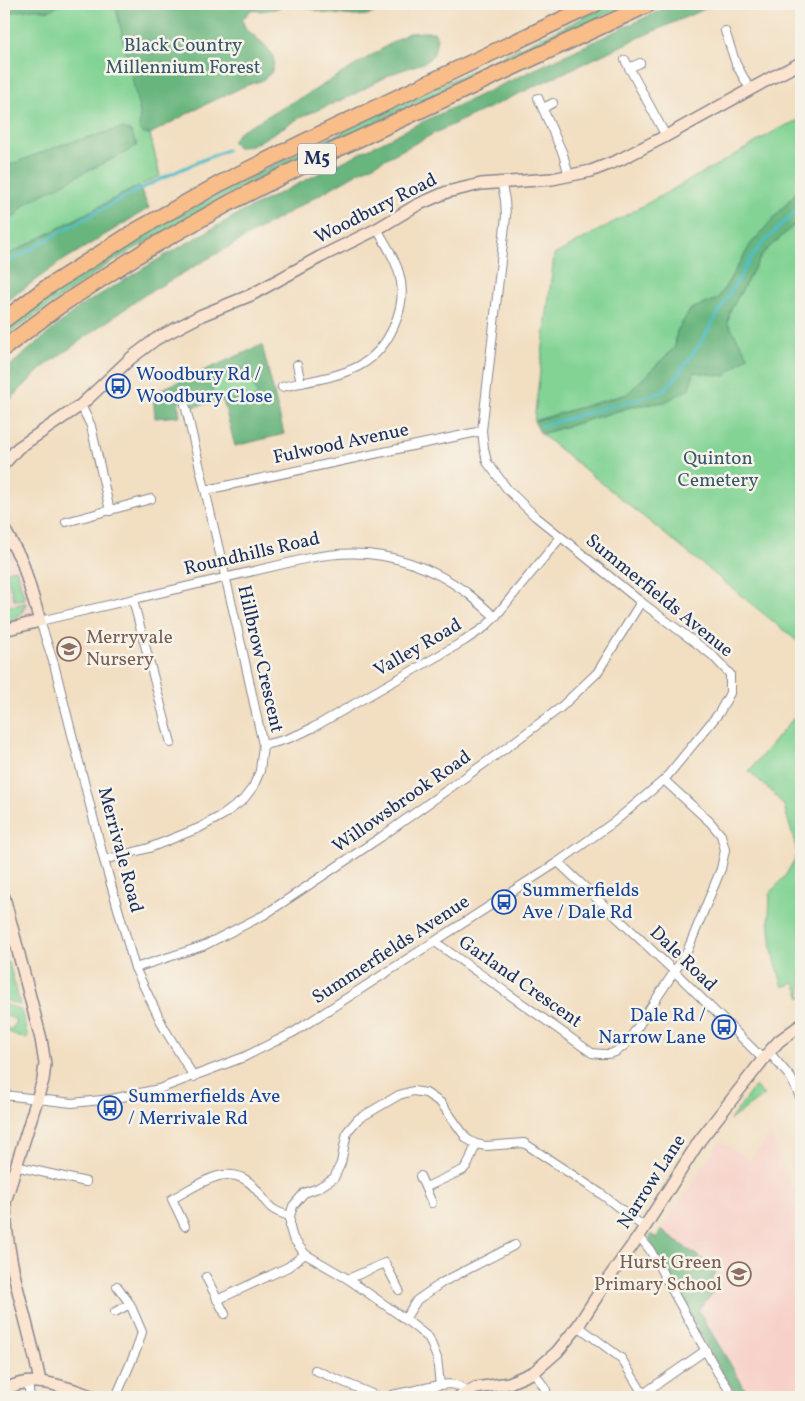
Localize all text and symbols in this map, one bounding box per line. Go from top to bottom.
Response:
park label: Black Country Millennium Forest [105,33,261,81]
road number: M5 [298,144,336,174]
street label: Woodbury Road [310,167,442,251]
place label: Woodbury Rd / Woodbury Close [136,362,272,410]
bus stop icon: Woodbury Rd / Woodbury Close [105,373,131,399]
street label: Fulwood Avenue [271,417,411,471]
park label: Quinton Cemetery [678,446,758,494]
street label: Roundhills Road [181,526,323,582]
street label: Summerfields Avenue [580,528,738,664]
street label: Hillbrow Crescent [230,583,290,736]
street label: Valley Road [369,612,467,684]
place label: Merryvale Nursery [86,625,173,673]
school or university icon: Merryvale Nursery [56,636,82,662]
street label: Willowsbrook Road [327,744,477,860]
street label: Merrivale Road [91,784,149,916]
place label: Summerfields Ave / Dale Rd [522,878,639,926]
street label: Summerfields Avenue [307,889,475,1011]
bus stop icon: Summerfields Ave / Dale Rd [491,889,517,915]
street label: Dale Road [643,920,723,998]
street label: Garland Crescent [453,930,587,1035]
place label: Dale Rd / Narrow Lane [598,1003,706,1051]
bus stop icon: Dale Rd / Narrow Lane [711,1014,737,1040]
place label: Summerfields Ave / Merrivale Rd [128,1084,280,1132]
bus stop icon: Summerfields Ave / Merrivale Rd [97,1095,123,1121]
street label: Narrow Lane [612,1130,692,1234]
place label: Hurst Green Primary School [594,1250,722,1298]
school or university icon: Hurst Green Primary School [726,1261,752,1287]

